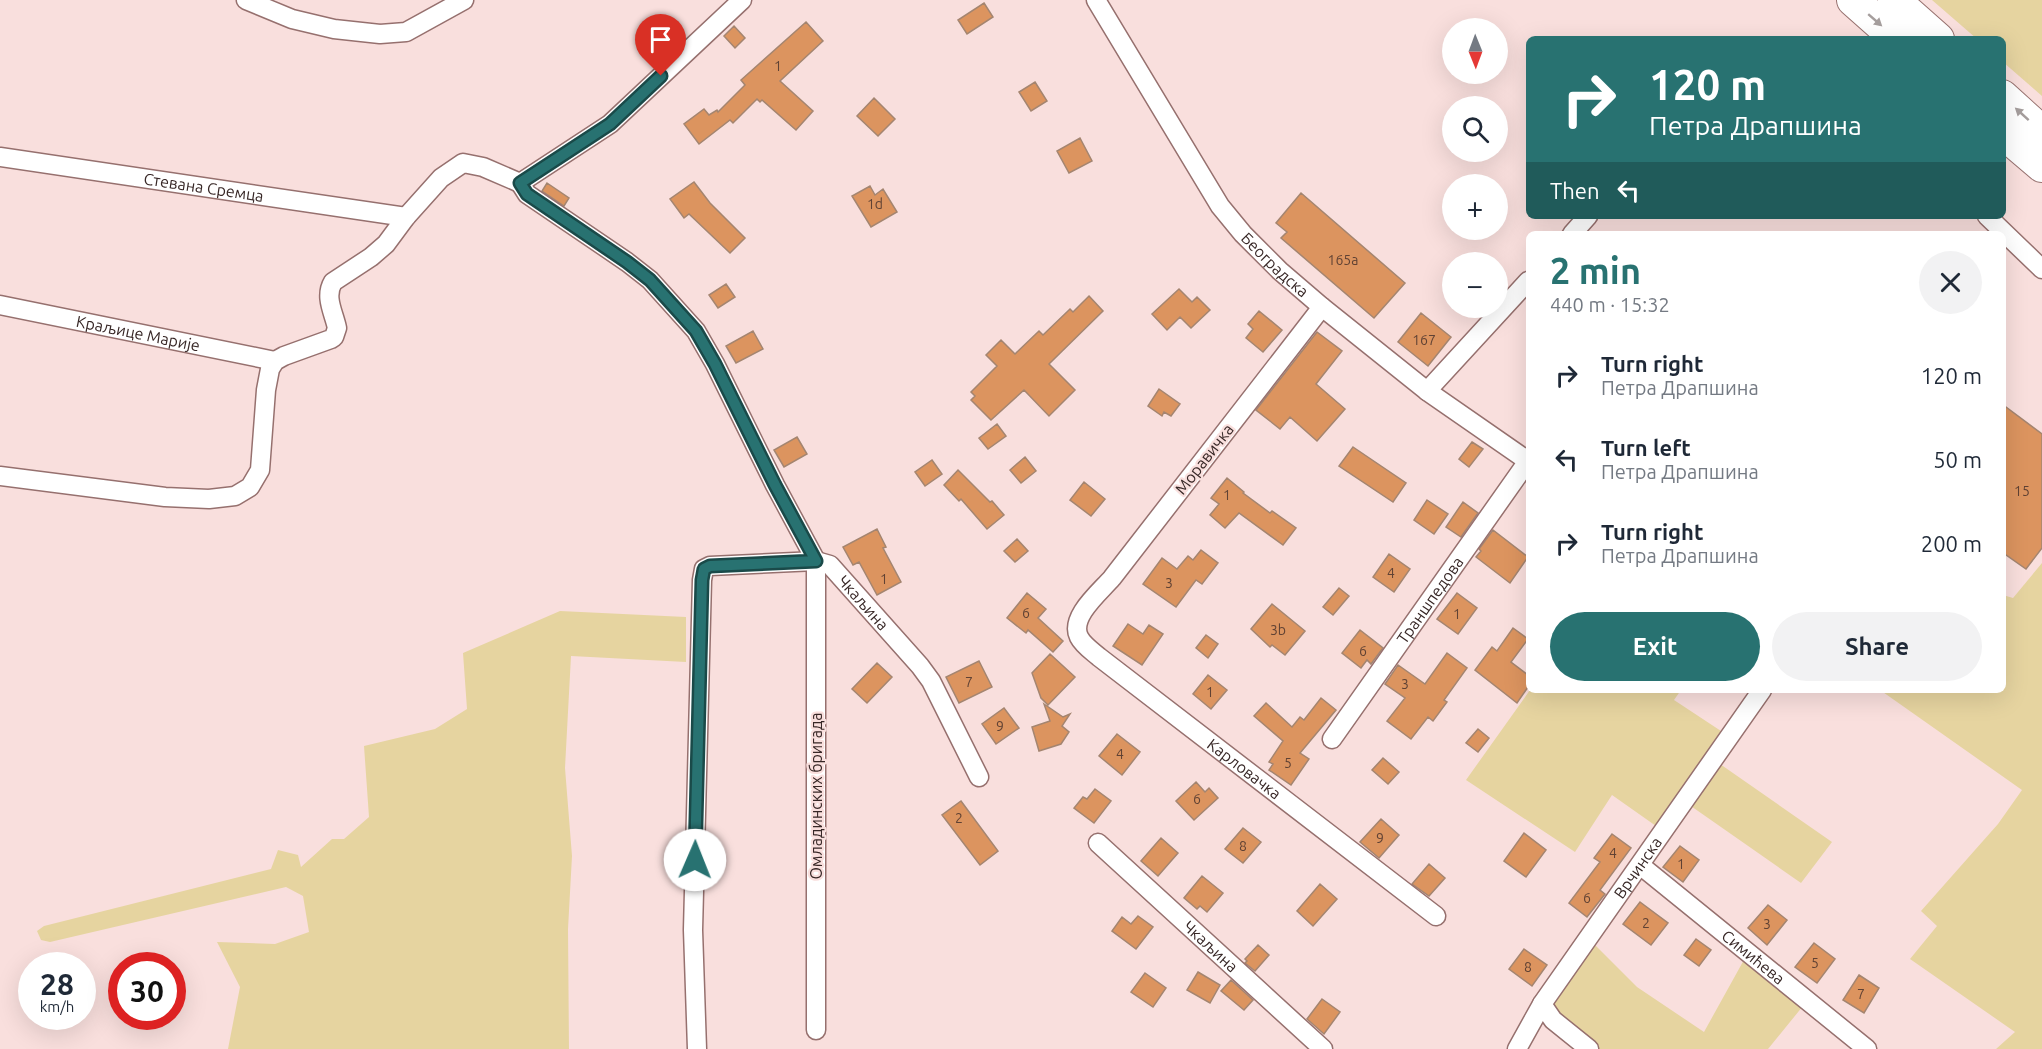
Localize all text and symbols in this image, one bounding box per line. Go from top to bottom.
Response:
one-way arrow [1868,13,1883,26]
pin [635,14,686,76]
north arrow [1442,18,1508,84]
map controls [1442,18,1508,318]
icon: arrive [644,23,677,56]
house number: 1 [774,58,782,74]
icon: right [1550,60,1628,138]
text: 120 m [1649,61,1766,108]
button: search [1442,96,1508,162]
one-way arrow [2015,108,2030,121]
text: Петра Драпшина [1649,110,1862,140]
street label: Стевана Сремца [143,169,265,205]
button: + [1442,174,1508,240]
icon: left [1612,174,1645,207]
text: Then [1550,178,1600,203]
house number: 1d [867,196,883,212]
street label: Београдска [1238,229,1312,300]
text: 2 min [1550,250,1641,291]
button: close [1919,251,1982,314]
house number: 165a [1328,252,1358,268]
button: − [1442,252,1508,318]
text: 440 m · 15:32 [1550,293,1670,316]
street label: Краљице Марије [75,312,202,355]
house number: 167 [1412,332,1436,348]
text: Turn right [1601,351,1703,376]
icon: right [1550,359,1583,392]
text: 120 m [1921,363,1982,388]
text: Петра Драпшина [1601,376,1759,399]
street label: Моравичка [1171,420,1237,498]
text: Turn left [1601,435,1691,460]
icon: left [1550,443,1583,476]
text: 50 m [1933,447,1982,472]
text: Петра Драпшина [1601,460,1759,483]
house number: 15 [2014,483,2030,499]
house number: 1 [1223,487,1231,503]
text: Turn right [1601,519,1703,544]
icon: right [1550,527,1583,560]
text: 200 m [1921,531,1982,556]
text: Петра Драпшина [1601,544,1759,567]
street label: Траншпедова [1393,553,1467,647]
house number: 4 [1387,565,1395,581]
street label: Чкаљина [834,571,892,634]
house number: 1 [880,571,888,587]
house number: 3 [1165,575,1173,591]
house number: 6 [1022,605,1030,621]
house number: 1 [1453,606,1461,622]
button: Exit [1550,612,1760,681]
button: Share [1772,612,1982,681]
house number: 3b [1270,622,1286,638]
house number: 6 [1359,643,1367,659]
house number: 7 [965,674,973,690]
house number: 3 [1401,676,1409,692]
house number: 1 [1206,684,1214,700]
street label: Омладинских бригада [807,712,825,880]
house number: 9 [996,718,1004,734]
street label: Карловачка [1204,735,1285,803]
house number: 4 [1116,746,1124,762]
house number: 5 [1284,755,1292,771]
house number: 6 [1193,791,1201,807]
house number: 2 [955,810,963,826]
position arrow [663,828,727,892]
house number: 9 [1376,830,1384,846]
street label: Врчинска [1610,834,1665,902]
house number: 8 [1239,838,1247,854]
house number: 4 [1609,845,1617,861]
house number: 1 [1677,856,1685,872]
house number: 6 [1583,890,1591,906]
house number: 2 [1642,915,1650,931]
house number: 3 [1763,916,1771,932]
street label: Чкаљина [1180,917,1242,976]
street label: Симићева [1718,926,1788,988]
speed limit sign: 30 [108,952,186,1030]
house number: 5 [1811,955,1819,971]
house number: 8 [1524,959,1532,975]
text: 28 [40,967,74,1001]
house number: 7 [1857,986,1865,1002]
text: km/h [40,998,74,1015]

